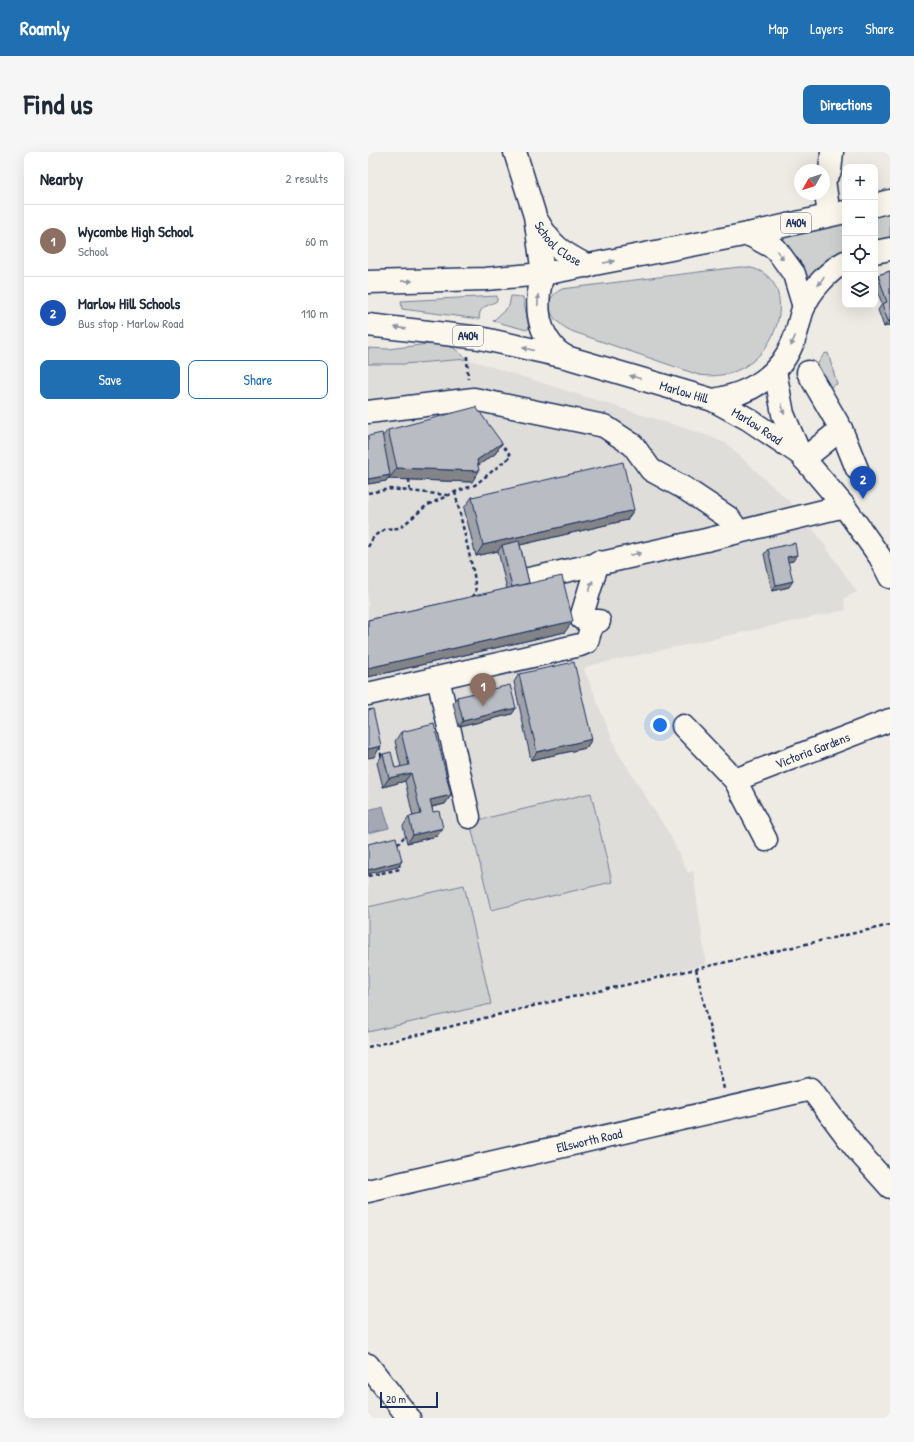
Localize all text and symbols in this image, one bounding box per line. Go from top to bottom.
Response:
text: Roamly [20,15,70,41]
text: Map [768,19,788,38]
text: Layers [810,19,843,38]
text: Share [865,19,894,38]
text: Find us [24,85,93,123]
button: Directions [803,85,890,124]
north arrow [794,164,830,200]
map controls [842,164,878,308]
button: + [842,164,878,200]
text: Nearby [40,167,83,190]
text: 2 results [286,169,328,187]
button: − [842,200,878,236]
road number: A404 [781,213,811,233]
street label: School Close [530,218,585,270]
text: Wycombe High School [78,221,193,242]
text: 1 [51,232,55,250]
text: 60 m [305,232,328,250]
button: locate [842,236,878,272]
text: School [78,242,108,260]
one-way arrow [776,249,784,260]
one-way arrow [603,258,615,264]
button: layers [842,272,878,308]
one-way arrow [817,276,825,287]
one-way arrow [401,278,414,284]
text: Marlow Hill Schools [78,293,180,314]
one-way arrow [535,293,541,306]
text: 2 [50,304,56,322]
text: 110 m [301,304,328,322]
text: Bus stop · Marlow Road [78,314,184,332]
one-way arrow [394,325,406,331]
road number: A404 [453,326,483,346]
one-way arrow [790,335,796,346]
one-way arrow [522,345,534,351]
button: Save [40,360,180,399]
button: Share [188,360,328,399]
one-way arrow [629,374,641,380]
street label: Marlow Hill [658,376,711,407]
street label: Marlow Road [728,403,786,449]
one-way arrow [780,403,786,416]
pin: 2 [850,466,876,499]
one-way arrow [630,551,643,557]
one-way arrow [588,579,594,591]
pin: 1 [470,673,496,706]
your location [650,715,670,735]
street label: Victoria Gardens [773,727,852,773]
street label: Ellsworth Road [555,1124,624,1156]
scale bar [380,1390,438,1409]
text: 20 m [386,1392,406,1406]

